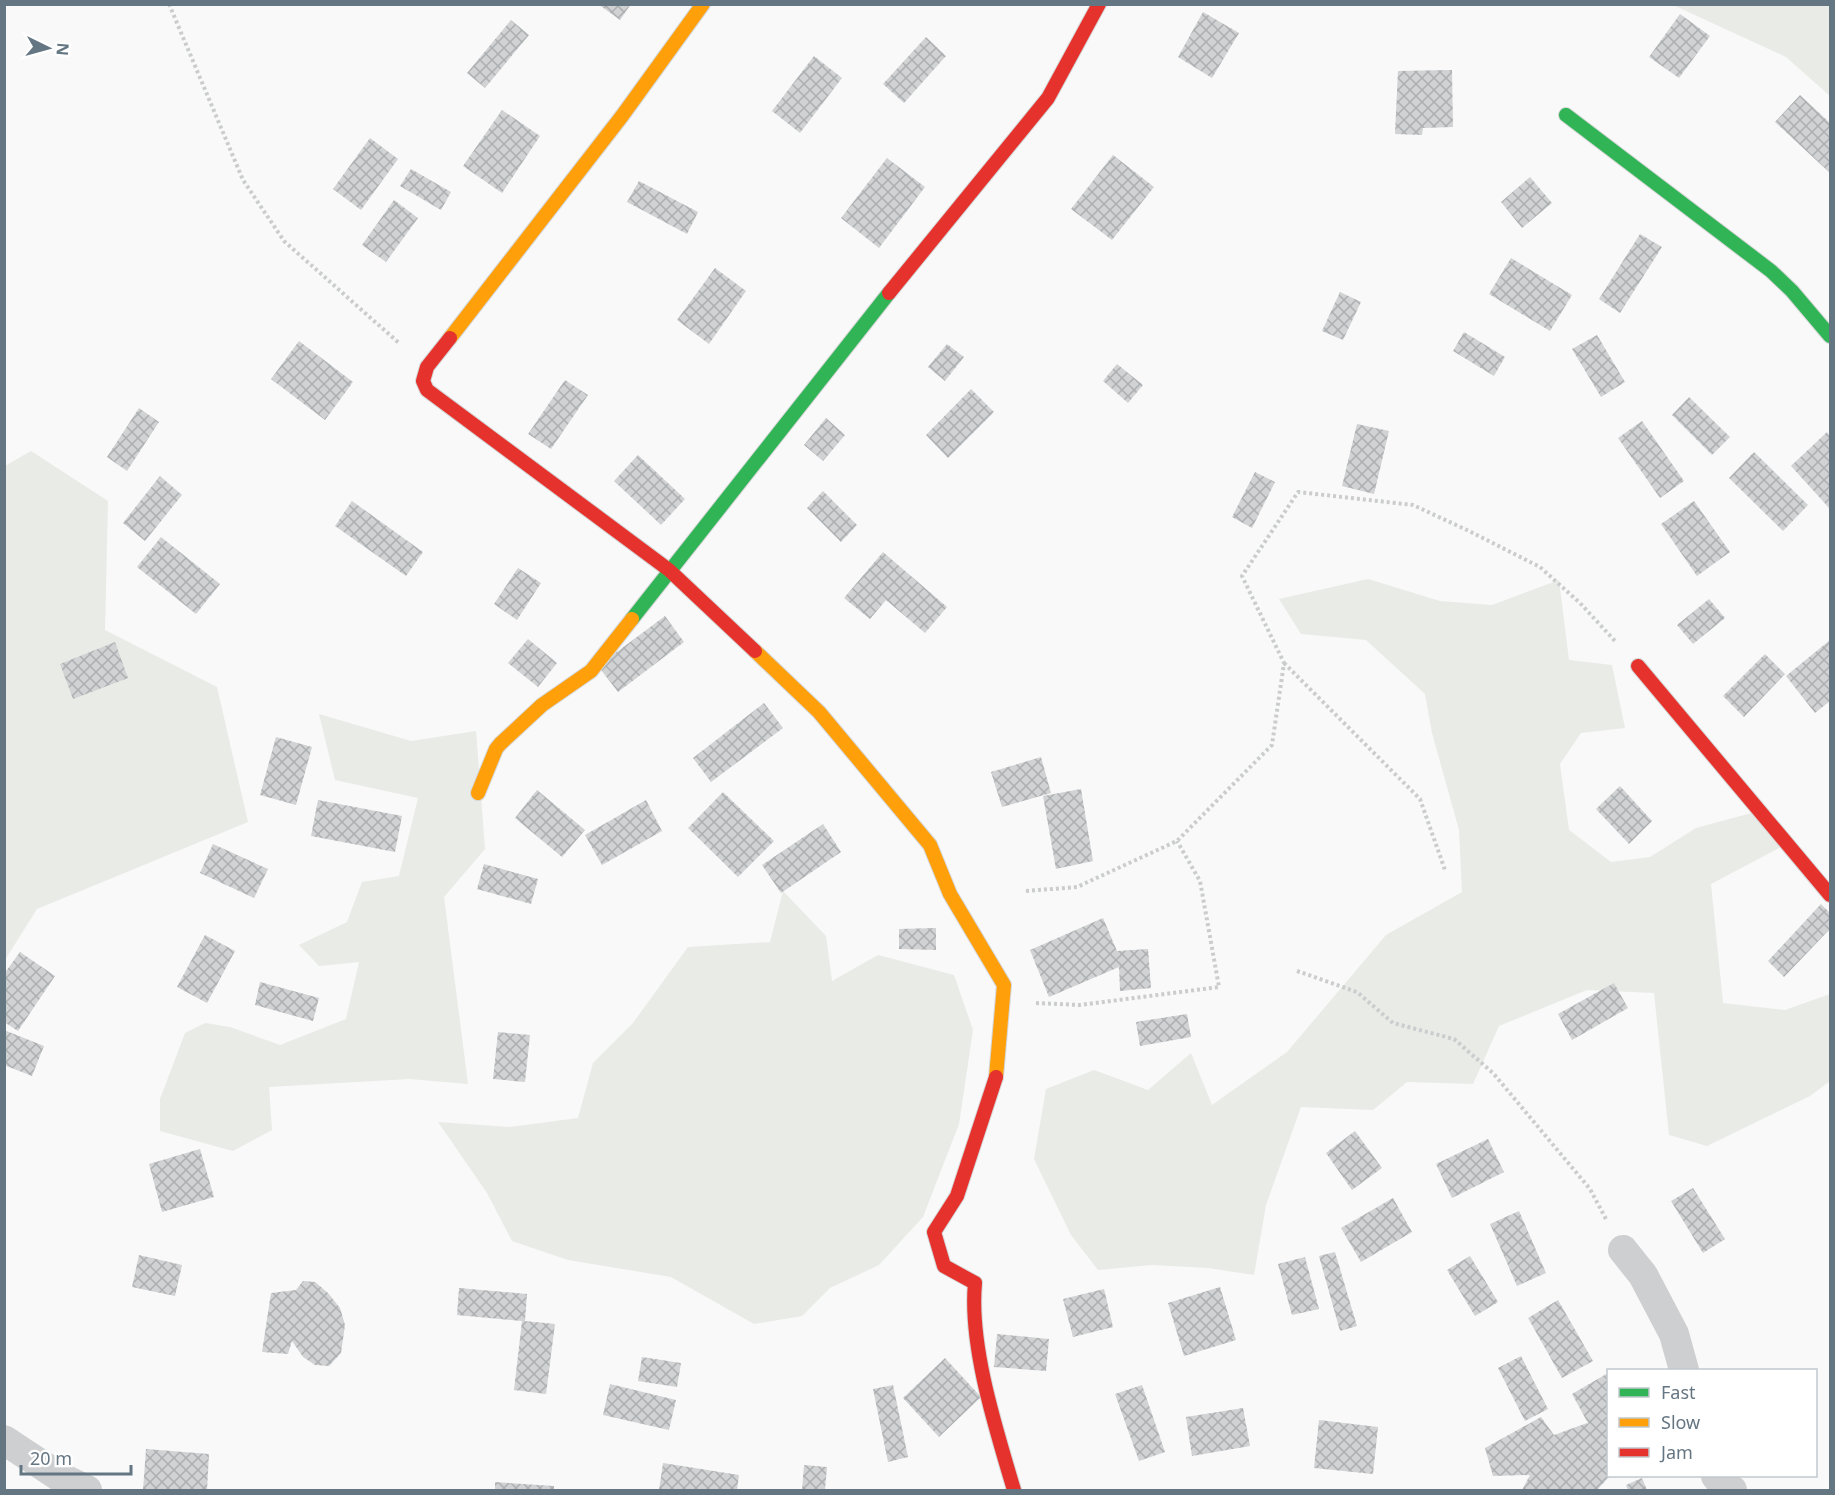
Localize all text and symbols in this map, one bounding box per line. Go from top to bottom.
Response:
north arrow [18,18,78,78]
text: N [51,42,74,57]
legend [1607,1369,1817,1477]
text: Fast [1661,1380,1696,1404]
text: Slow [1661,1410,1700,1434]
scale bar [21,1438,130,1476]
text: Jam [1659,1440,1693,1464]
text: 20 m [30,1446,72,1470]

